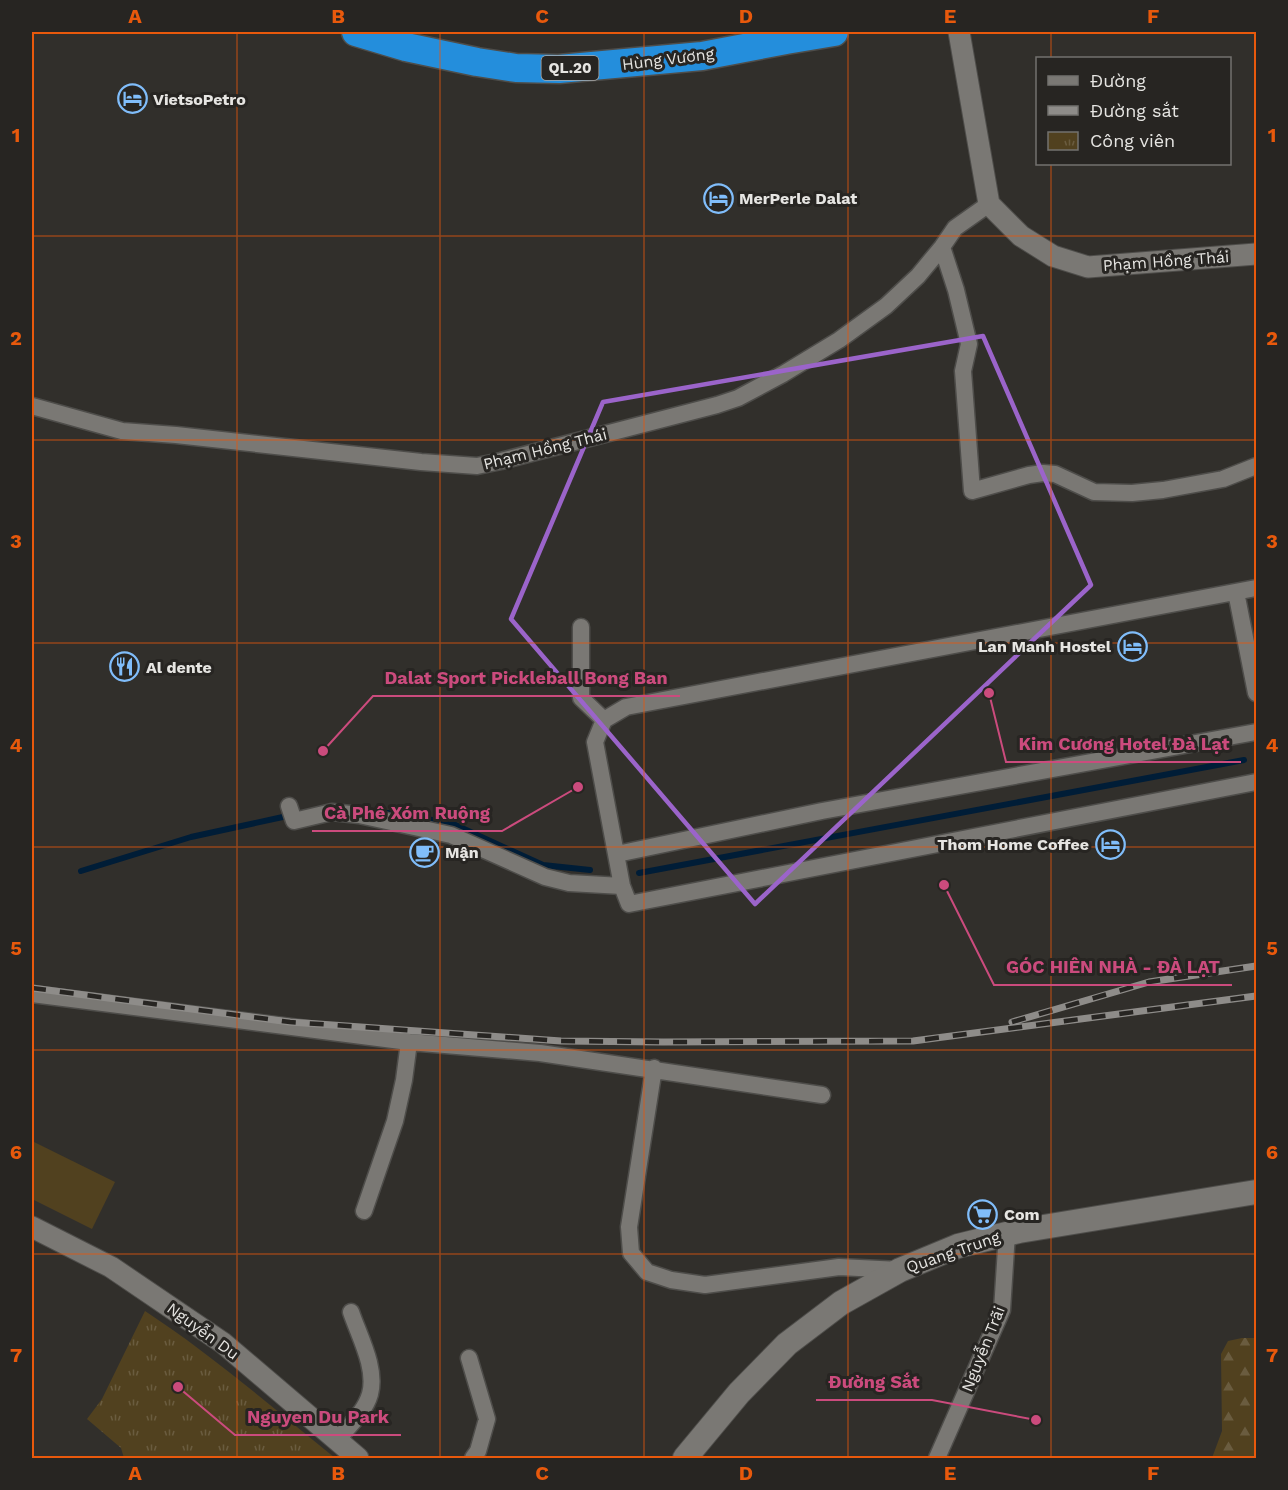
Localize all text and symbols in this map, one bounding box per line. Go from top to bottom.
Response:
text: A [128,4,142,28]
text: B [331,4,345,28]
text: C [535,4,549,28]
text: D [739,4,753,28]
text: E [944,4,956,28]
text: F [1147,4,1159,28]
street label: Hùng Vương [621,44,716,74]
road number: QL.20 [542,56,598,80]
legend [1036,57,1231,165]
text: Đường [1090,70,1146,91]
hotel icon: VietsoPetro [116,83,148,115]
place label: VietsoPetro [153,90,246,109]
text: Đường sắt [1090,100,1179,121]
text: 1 [12,123,20,147]
text: 1 [1268,123,1276,147]
text: Công viên [1090,130,1175,151]
hotel icon: MerPerle Dalat [702,182,734,214]
place label: MerPerle Dalat [739,189,857,208]
street label: Phạm Hồng Thái [1102,247,1230,275]
text: 2 [10,326,22,350]
text: 2 [1266,326,1278,350]
street label: Phạm Hồng Thái [481,424,609,474]
text: 3 [10,529,22,553]
text: 3 [1266,529,1278,553]
hotel icon: Lan Manh Hostel [1116,630,1148,662]
place label: Lan Manh Hostel [978,637,1112,656]
restaurant icon: Al dente [109,651,141,683]
place label: Al dente [146,658,212,677]
callout: Dalat Sport Pickleball Bong Ban [373,660,680,696]
text: Dalat Sport Pickleball Bong Ban [384,667,668,688]
callout: Kim Cương Hotel Đà Lạt [1006,726,1241,762]
text: 4 [10,733,23,757]
text: Kim Cương Hotel Đà Lạt [1018,733,1230,754]
text: 4 [1266,733,1279,757]
callout: Cà Phê Xóm Ruộng [312,795,502,831]
text: Cà Phê Xóm Ruộng [324,802,491,823]
hotel icon: Thom Home Coffee [1094,828,1126,860]
place label: Thom Home Coffee [937,835,1089,854]
cafe icon: Mận [408,836,440,868]
place label: Mận [445,843,479,862]
text: 5 [10,936,22,960]
text: 5 [1266,936,1278,960]
callout: GÓC HIÊN NHÀ - ĐÀ LẠT [994,949,1232,985]
text: GÓC HIÊN NHÀ - ĐÀ LẠT [1006,956,1220,977]
text: 6 [10,1140,22,1164]
text: 6 [1266,1140,1278,1164]
supermarket icon: Com [967,1198,999,1230]
place label: Com [1004,1205,1040,1224]
street label: Quang Trung [904,1227,1003,1277]
street label: Nguyễn Du [163,1299,243,1363]
street label: Nguyễn Trãi [957,1303,1009,1395]
text: 7 [10,1343,22,1367]
text: 7 [1266,1343,1278,1367]
callout: Đường Sắt [816,1364,932,1400]
text: Đường Sắt [828,1371,920,1392]
callout: Nguyen Du Park [235,1399,401,1435]
text: Nguyen Du Park [247,1406,390,1427]
text: A [128,1461,142,1485]
text: B [331,1461,345,1485]
text: C [535,1461,549,1485]
text: D [739,1461,753,1485]
text: E [944,1461,956,1485]
text: F [1147,1461,1159,1485]

